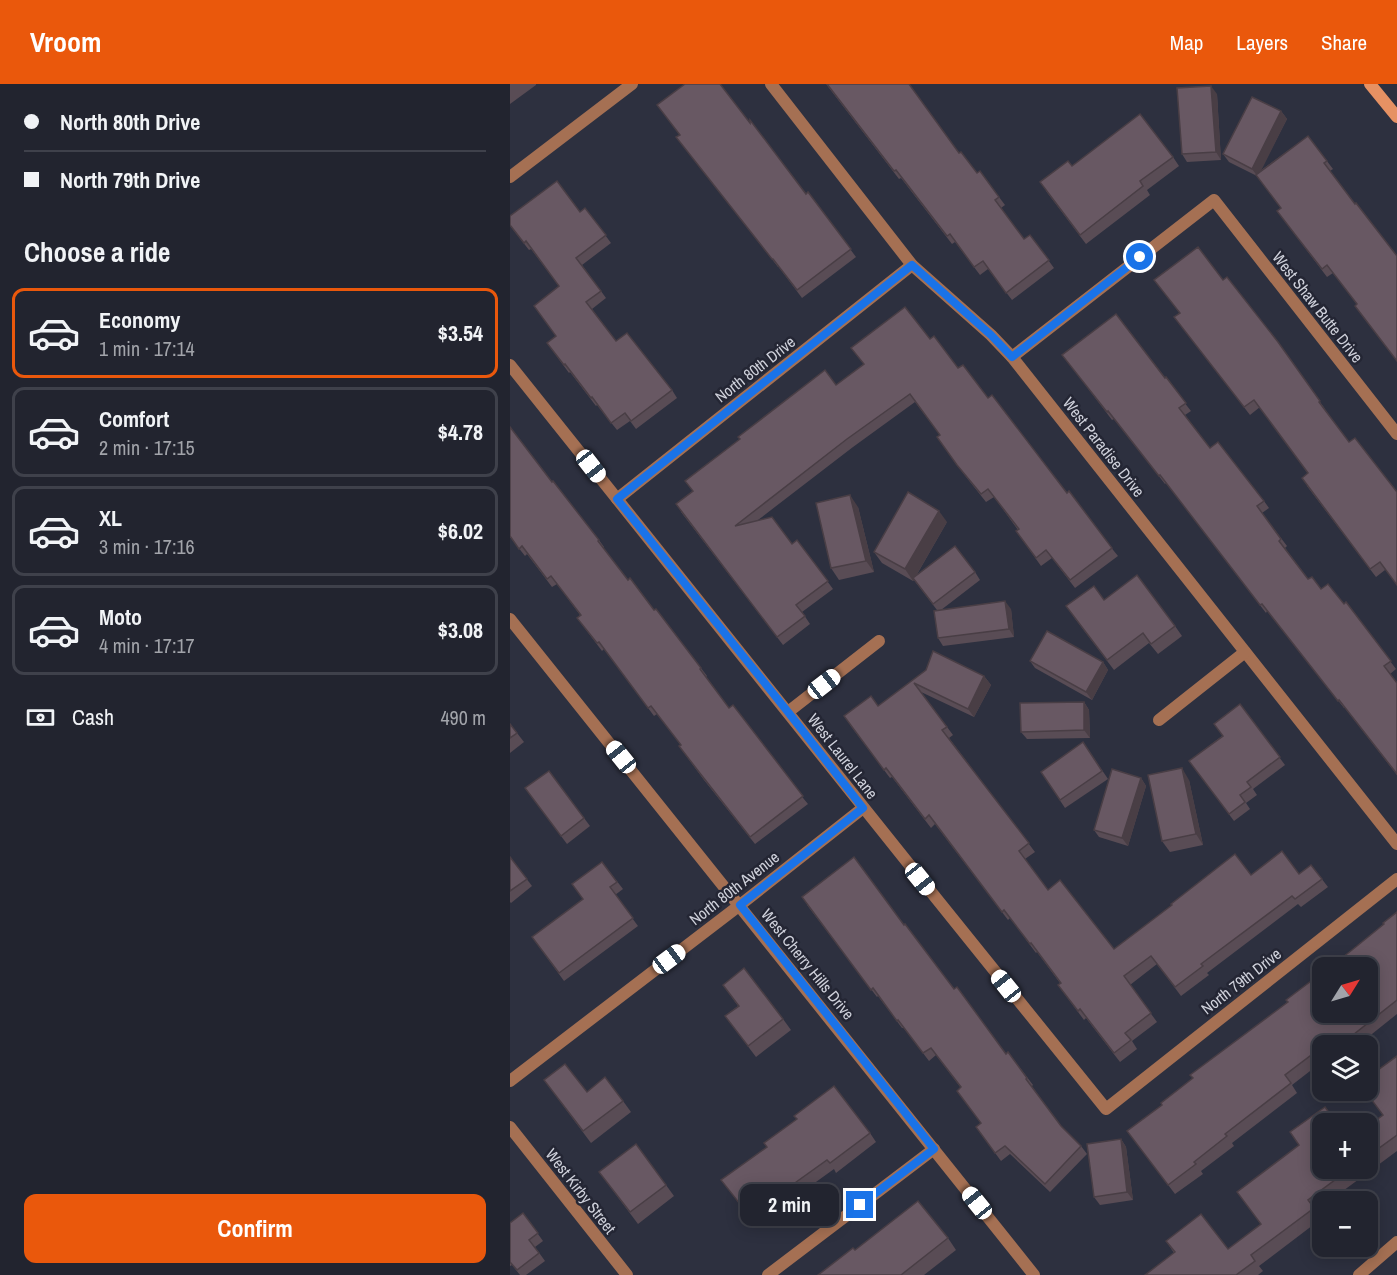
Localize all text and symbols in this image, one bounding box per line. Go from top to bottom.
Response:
text: Vroom [30,23,101,61]
text: Map [1170,28,1203,57]
text: Layers [1236,28,1288,57]
text: Share [1321,28,1367,57]
text: North 80th Drive [60,107,200,137]
text: North 79th Drive [60,165,200,195]
text: Choose a ride [24,234,170,270]
route start [1126,243,1153,270]
street label: West Shaw Butte Drive [1268,247,1368,367]
text: Economy [99,305,180,335]
icon: car [27,306,81,360]
text: $3.54 [438,318,483,348]
street label: North 80th Drive [710,331,800,407]
text: 1 min · 17:14 [99,335,195,362]
street label: West Paradise Drive [1058,393,1150,501]
text: Comfort [99,404,169,434]
icon: car [27,405,81,459]
text: $4.78 [438,417,483,447]
text: 2 min · 17:15 [99,434,195,461]
car [573,446,609,486]
text: XL [99,503,122,533]
icon: car [27,504,81,558]
text: $6.02 [438,516,483,546]
text: 3 min · 17:16 [99,533,195,560]
text: Moto [99,602,142,632]
icon: car [27,603,81,657]
text: $3.08 [438,615,483,645]
text: 4 min · 17:17 [99,632,195,659]
car [804,666,844,702]
icon: cash [24,701,57,734]
text: Cash [72,702,114,732]
text: 490 m [440,704,486,731]
street label: West Laurel Lane [803,709,883,803]
car [603,737,639,777]
street label: North 80th Avenue [684,846,784,930]
car [902,859,938,899]
street label: West Cherry Hills Drive [756,904,860,1024]
car [649,941,689,977]
street label: North 79th Drive [1196,943,1286,1019]
north arrow [1312,957,1378,1023]
map controls [1312,957,1378,1257]
car [988,966,1024,1006]
button: layers [1312,1035,1378,1101]
button: + [1312,1113,1378,1179]
street label: West Kirby Street [541,1144,621,1238]
car [959,1183,995,1223]
callout: 2 min [740,1184,839,1226]
text: 2 min [768,1191,811,1218]
route end [846,1191,873,1218]
button: − [1312,1191,1378,1257]
button: Confirm [24,1194,486,1263]

